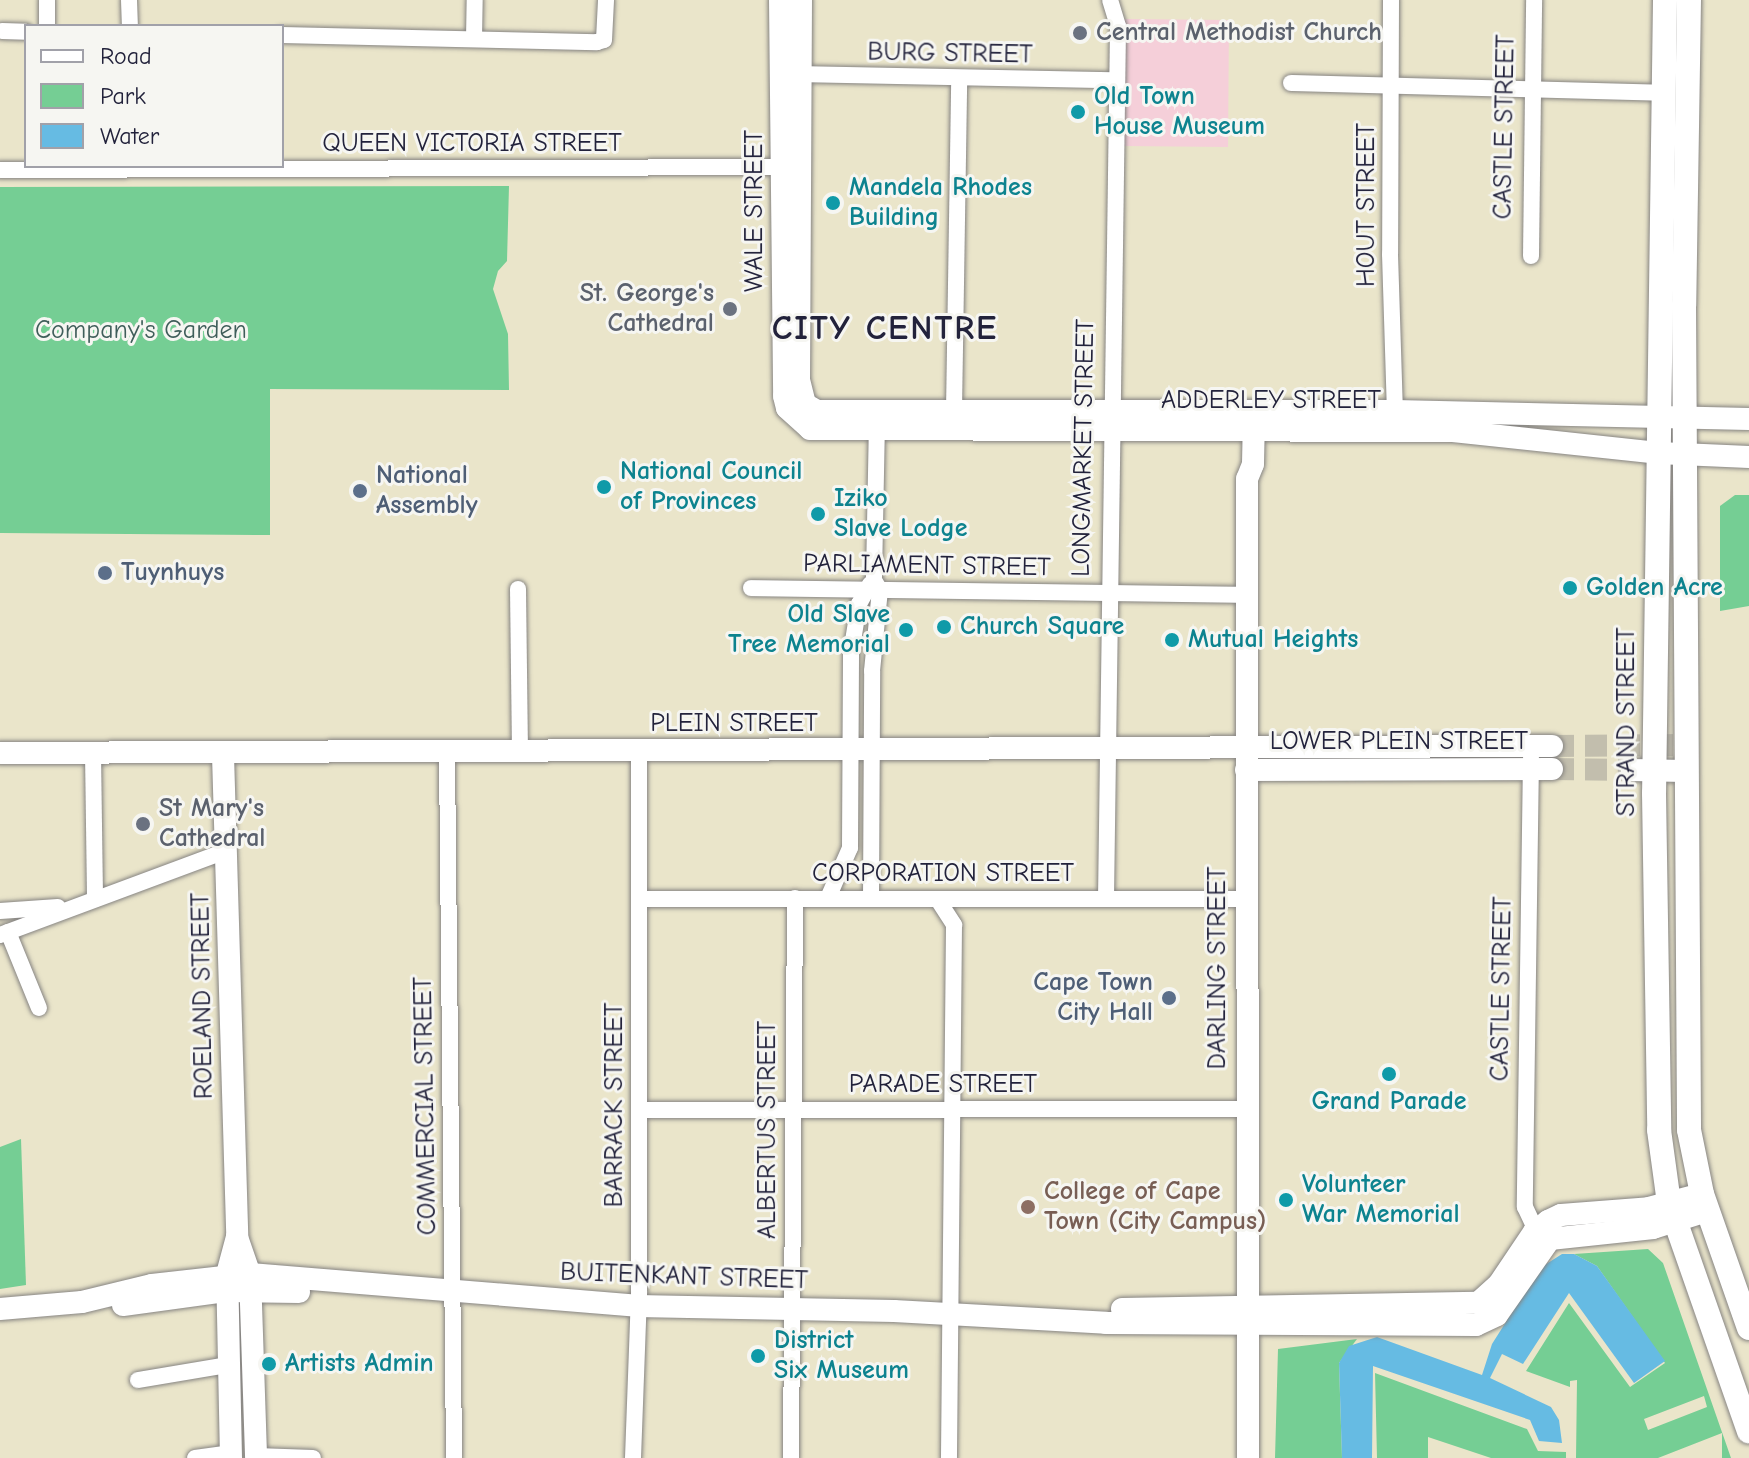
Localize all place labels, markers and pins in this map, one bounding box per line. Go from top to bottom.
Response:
place label: Central Methodist Church [1096,17,1382,49]
marker: Central Methodist Church [1071,24,1089,42]
place label: Old Town House Museum [1094,81,1265,142]
marker: Old Town House Museum [1069,103,1087,121]
place label: Mandela Rhodes Building [849,172,1032,234]
marker: Mandela Rhodes Building [824,194,842,212]
place label: St. George's Cathedral [580,278,714,340]
marker: St. George's Cathedral [721,300,739,318]
place label: National Council of Provinces [620,456,802,518]
place label: National Assembly [376,460,478,522]
marker: National Council of Provinces [595,478,613,496]
marker: National Assembly [351,482,369,500]
place label: Iziko Slave Lodge [834,483,968,544]
marker: Iziko Slave Lodge [809,505,827,523]
place label: Tuynhuys [121,557,224,589]
marker: Tuynhuys [96,564,114,582]
place label: Golden Acre [1586,572,1723,604]
marker: Golden Acre [1561,579,1579,597]
place label: Old Slave Tree Memorial [728,599,890,660]
place label: Church Square [960,611,1124,643]
marker: Church Square [935,618,953,636]
marker: Old Slave Tree Memorial [897,621,915,639]
place label: Mutual Heights [1188,624,1358,656]
marker: Mutual Heights [1163,631,1181,649]
place label: St Mary's Cathedral [159,793,265,854]
marker: St Mary's Cathedral [134,815,152,833]
place label: Cape Town City Hall [1033,967,1153,1028]
marker: Cape Town City Hall [1160,989,1178,1007]
marker: Grand Parade [1380,1065,1398,1083]
place label: Grand Parade [1311,1086,1467,1118]
place label: Volunteer War Memorial [1302,1169,1460,1230]
place label: College of Cape Town (City Campus) [1044,1176,1266,1238]
marker: Volunteer War Memorial [1277,1191,1295,1209]
marker: College of Cape Town (City Campus) [1019,1198,1037,1216]
place label: District Six Museum [774,1325,909,1386]
marker: District Six Museum [749,1347,767,1365]
place label: Artists Admin [285,1348,434,1380]
marker: Artists Admin [260,1355,278,1373]

